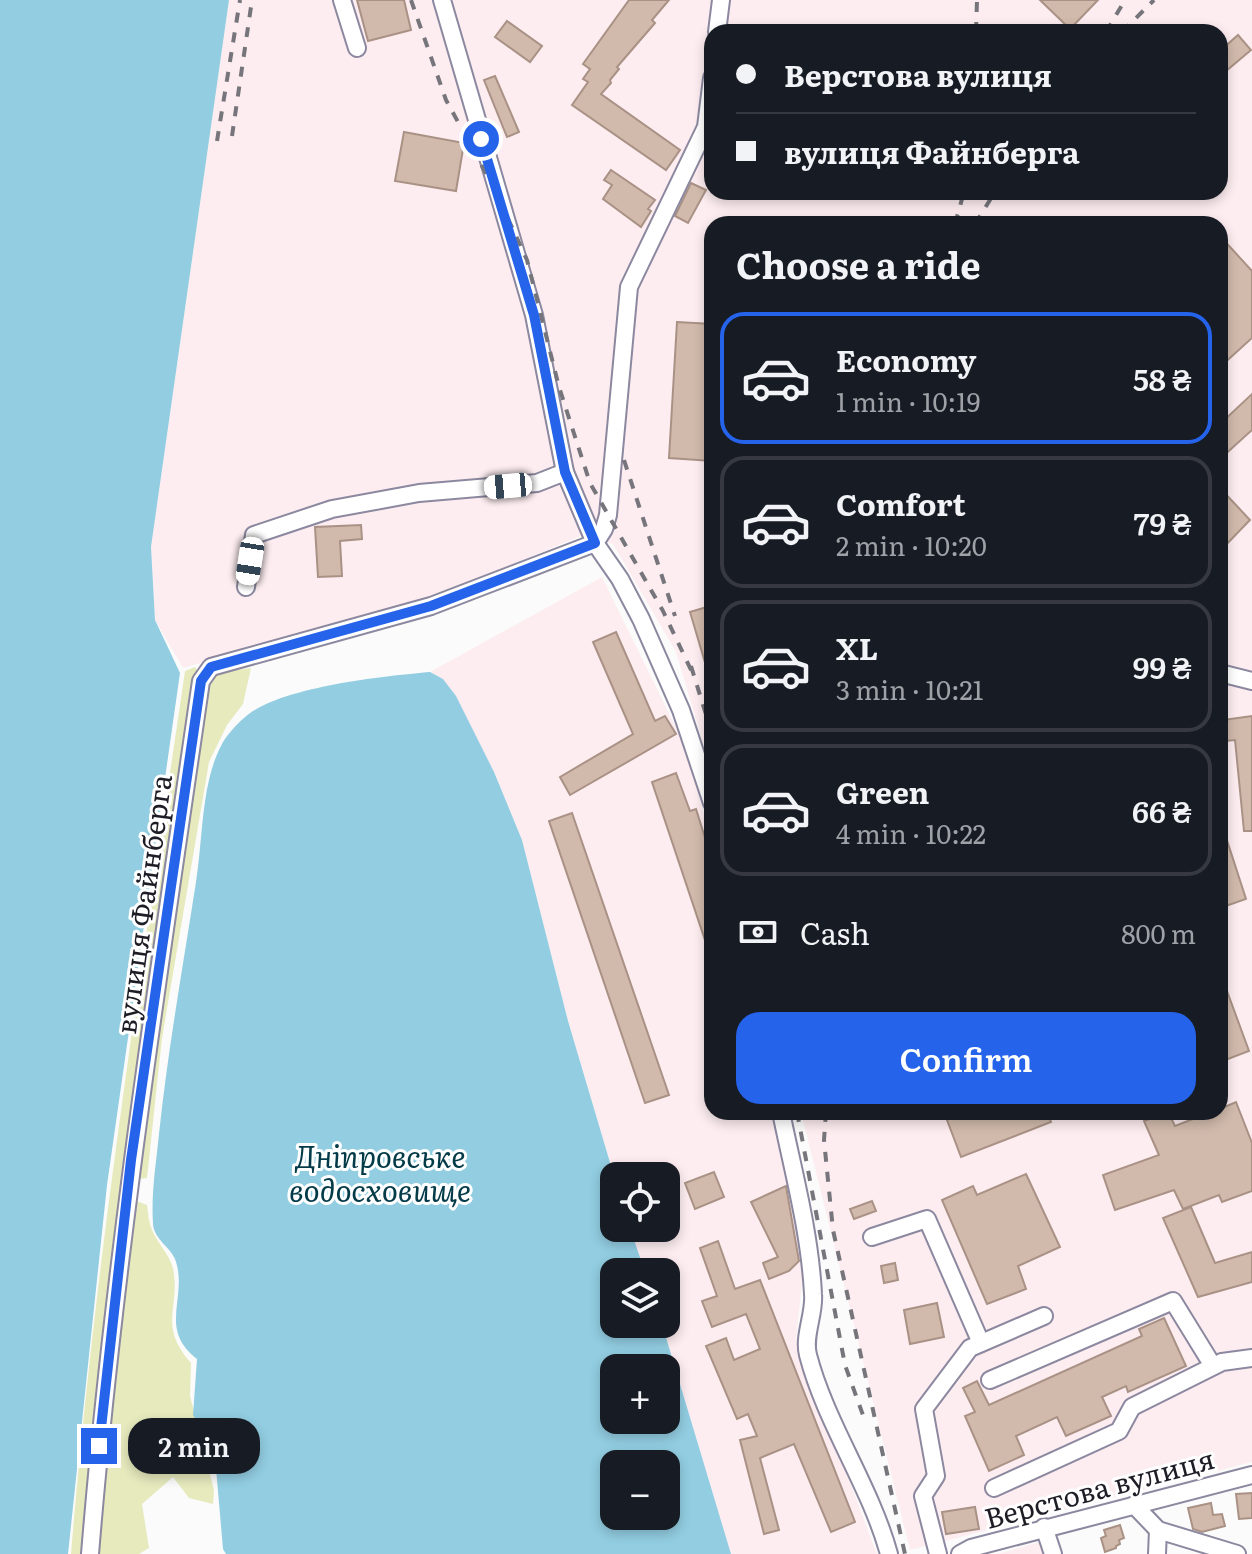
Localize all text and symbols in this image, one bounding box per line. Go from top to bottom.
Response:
text: Верстова вулиця [784,52,1052,96]
route start [463,121,499,157]
text: вулиця Файнберга [784,129,1080,173]
text: Choose a ride [736,237,981,290]
text: Economy [836,337,976,381]
icon: car [740,342,812,414]
text: 58 ₴ [1133,356,1192,400]
text: 1 min · 10:19 [836,381,980,420]
car [483,472,533,500]
text: Comfort [836,481,966,525]
icon: car [740,486,812,558]
text: 79 ₴ [1134,500,1192,544]
text: 2 min · 10:20 [836,525,987,564]
car [234,535,266,587]
text: XL [836,625,878,669]
icon: car [740,630,812,702]
text: 99 ₴ [1133,644,1192,688]
text: 3 min · 10:21 [836,669,983,708]
text: Green [836,769,929,813]
street label: вулиця Файнберга [103,771,181,1037]
icon: car [740,774,812,846]
text: 66 ₴ [1132,788,1192,832]
text: 4 min · 10:22 [836,813,986,852]
icon: cash [736,910,780,954]
text: Cash [800,910,870,954]
text: 800 m [1121,913,1196,952]
button: Confirm [736,1012,1196,1104]
water label: Дніпровське водосховище [289,1133,471,1211]
map controls [600,1162,680,1530]
button: locate [600,1162,680,1242]
button: layers [600,1258,680,1338]
button: + [600,1354,680,1434]
callout: 2 min [127,1418,259,1474]
text: 2 min [158,1426,230,1465]
route end [81,1428,117,1464]
street label: Верстова вулиця [979,1436,1219,1538]
button: − [600,1450,680,1530]

